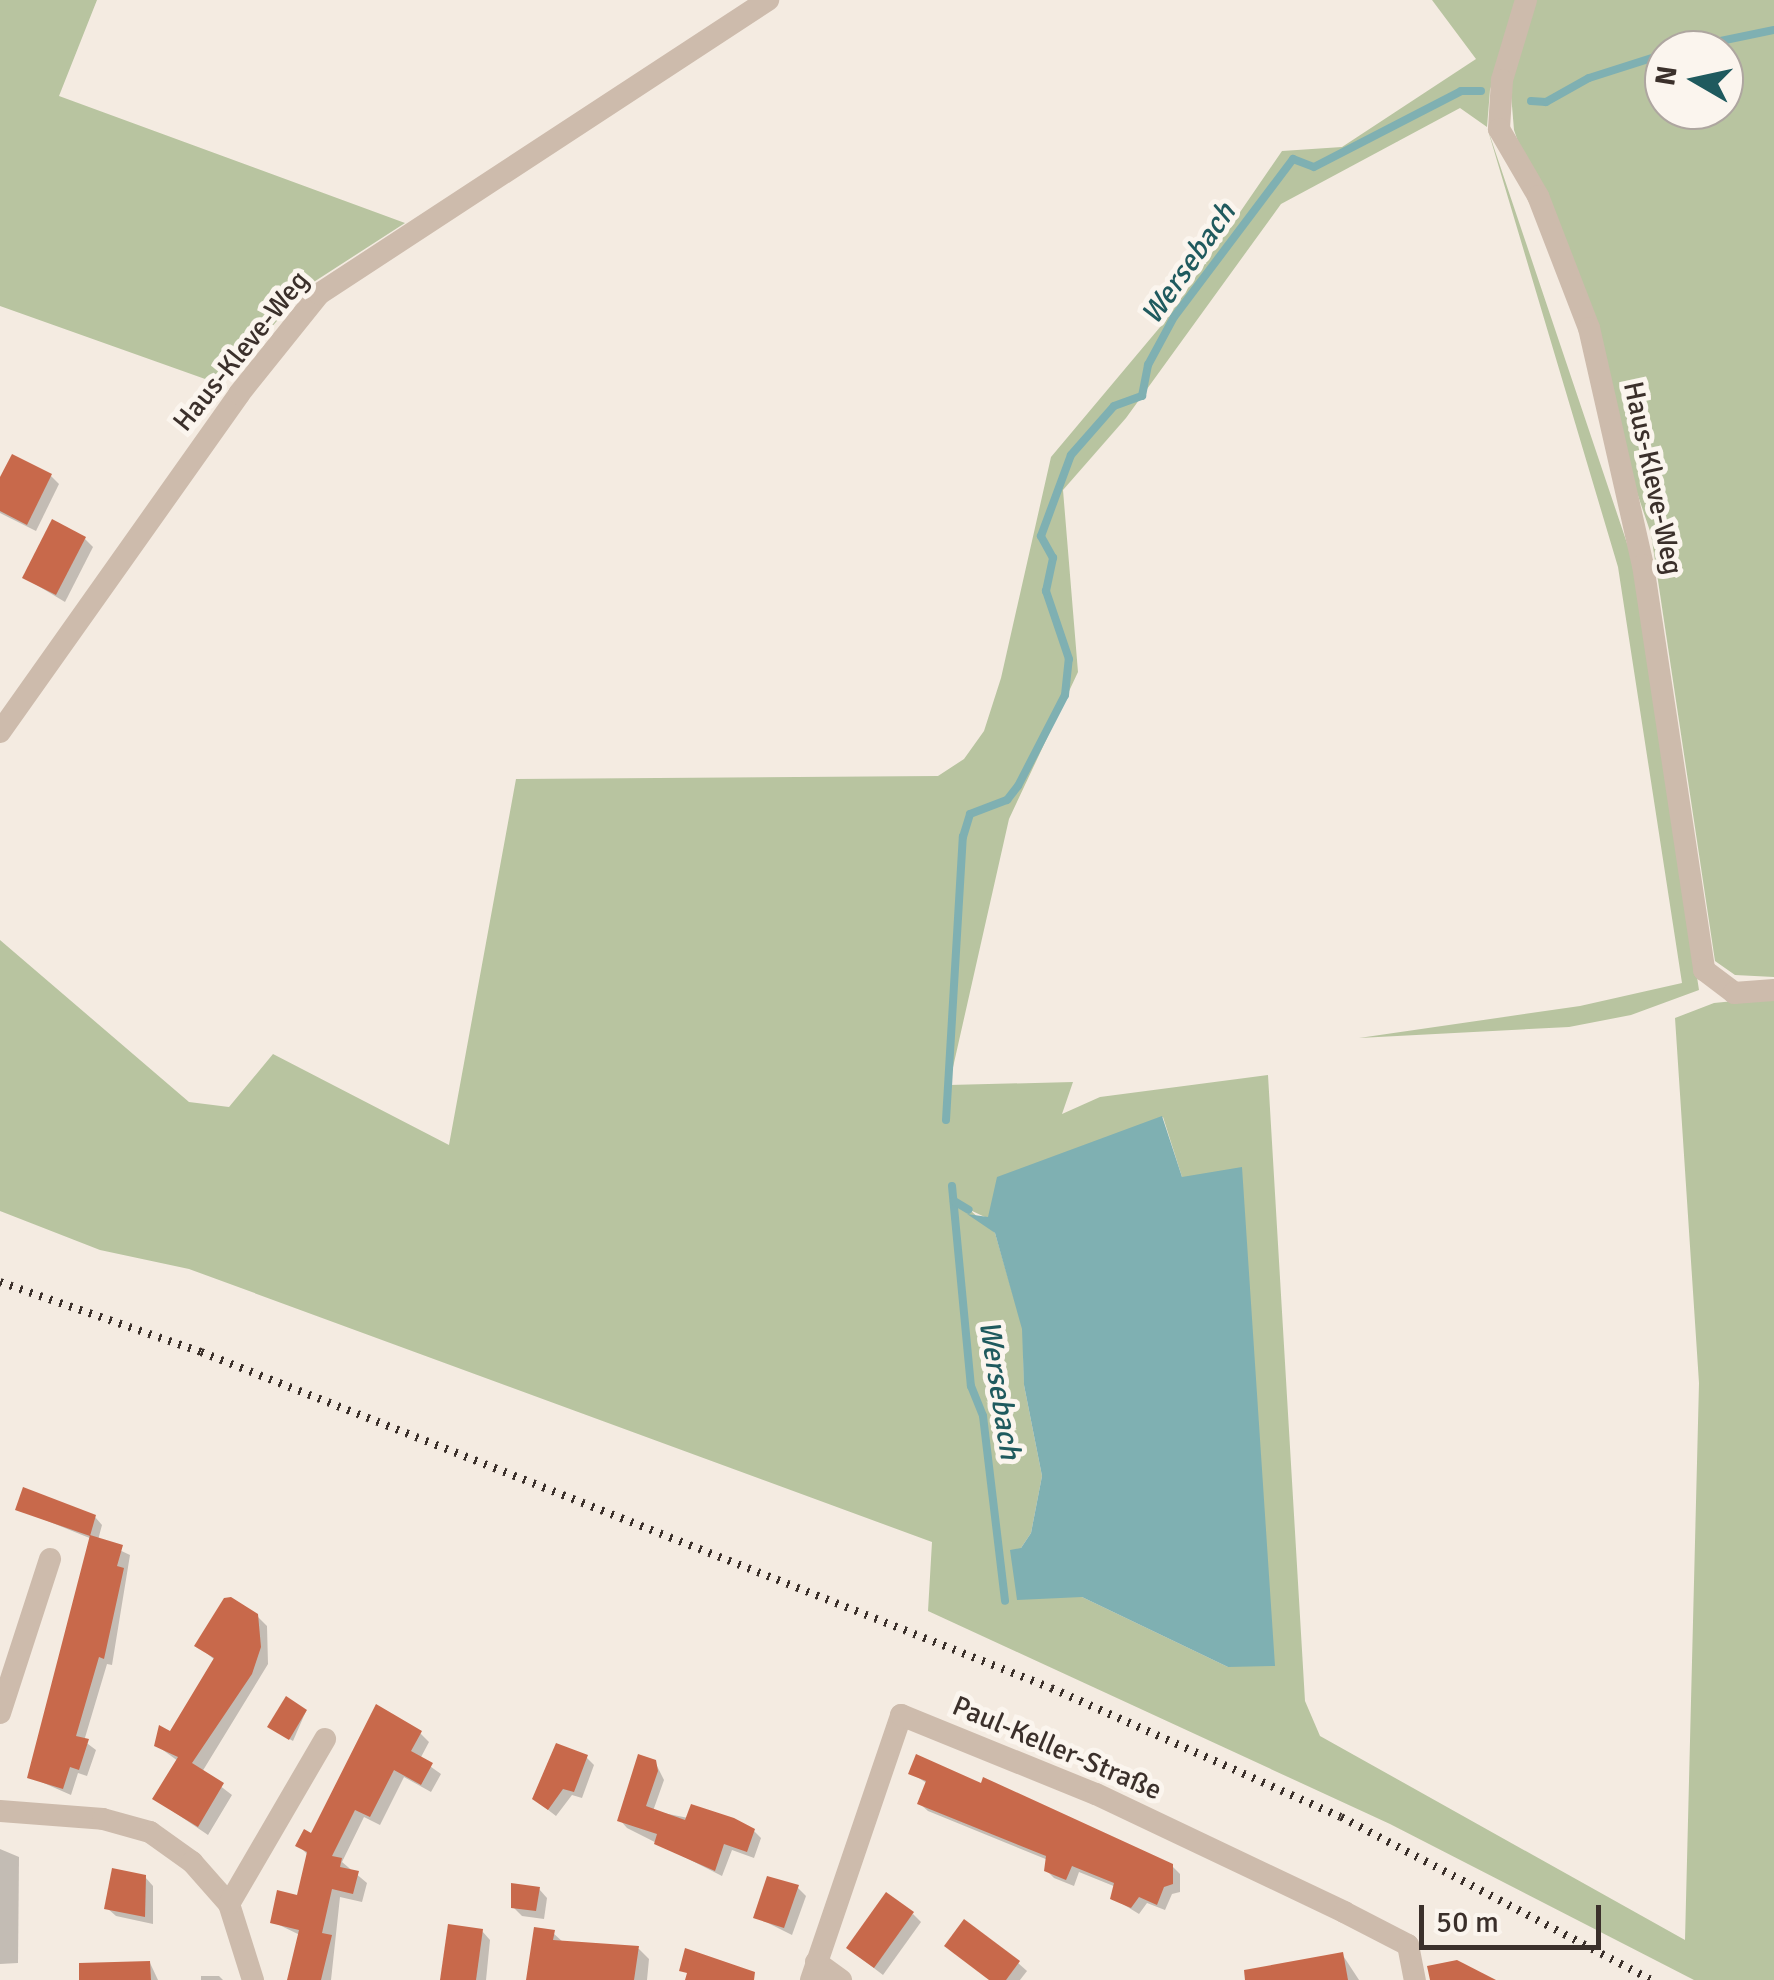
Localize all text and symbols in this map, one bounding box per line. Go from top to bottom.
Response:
north arrow [1644,30,1744,130]
text: N [1648,63,1685,88]
water label: Wersebach [1134,196,1244,332]
street label: Haus-Kleve-Weg [166,264,316,438]
street label: Haus-Kleve-Weg [1616,378,1690,578]
water label: Wersebach [970,1318,1028,1462]
street label: Paul-Keller-Straße [947,1689,1167,1807]
scale bar [1424,1885,1606,1947]
text: 50 m [1436,1904,1499,1941]

